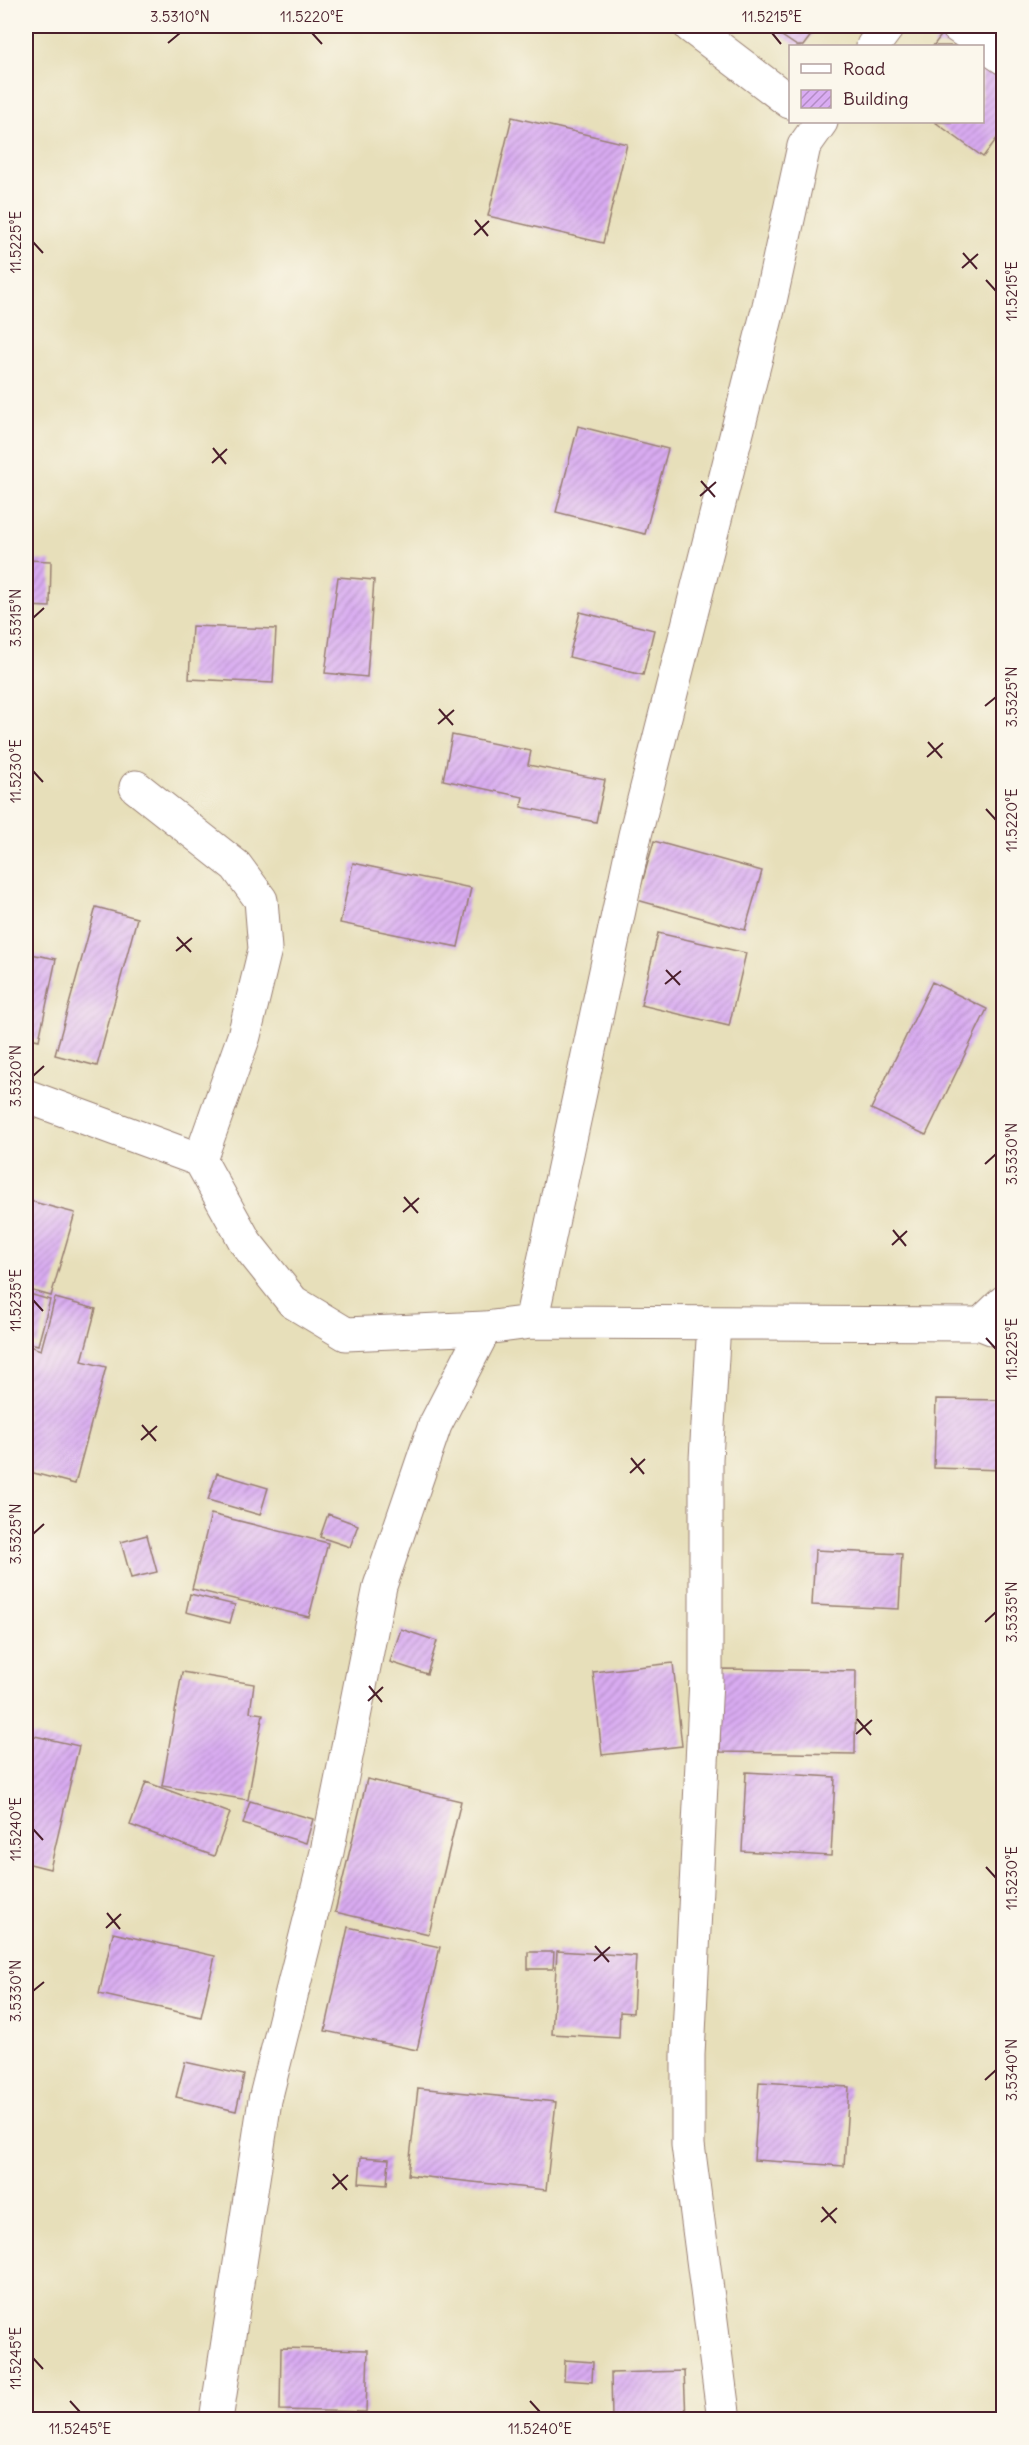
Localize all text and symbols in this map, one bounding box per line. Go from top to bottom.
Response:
text: 3.5310°N [150,7,210,26]
text: 11.5220°E [280,7,344,26]
text: 11.5215°E [742,7,802,26]
legend [789,45,984,123]
text: Road [843,57,886,80]
text: Building [843,87,908,110]
text: 11.5225°E [6,211,25,273]
text: 11.5215°E [1002,261,1021,321]
text: 3.5315°N [6,589,25,647]
text: 3.5325°N [1002,667,1021,728]
text: 11.5230°E [6,739,25,803]
text: 11.5220°E [1002,788,1021,852]
text: 3.5320°N [6,1045,25,1107]
text: 3.5330°N [1002,1123,1021,1185]
text: 11.5235°E [6,1268,25,1331]
text: 11.5225°E [1002,1318,1021,1380]
text: 3.5325°N [6,1504,25,1565]
text: 3.5335°N [1002,1581,1021,1643]
text: 11.5240°E [6,1797,25,1861]
text: 11.5230°E [1002,1846,1021,1910]
text: 3.5330°N [6,1960,25,2022]
text: 3.5340°N [1002,2039,1021,2101]
text: 11.5245°E [6,2326,25,2389]
text: 11.5245°E [49,2419,112,2438]
text: 11.5240°E [508,2419,572,2438]

